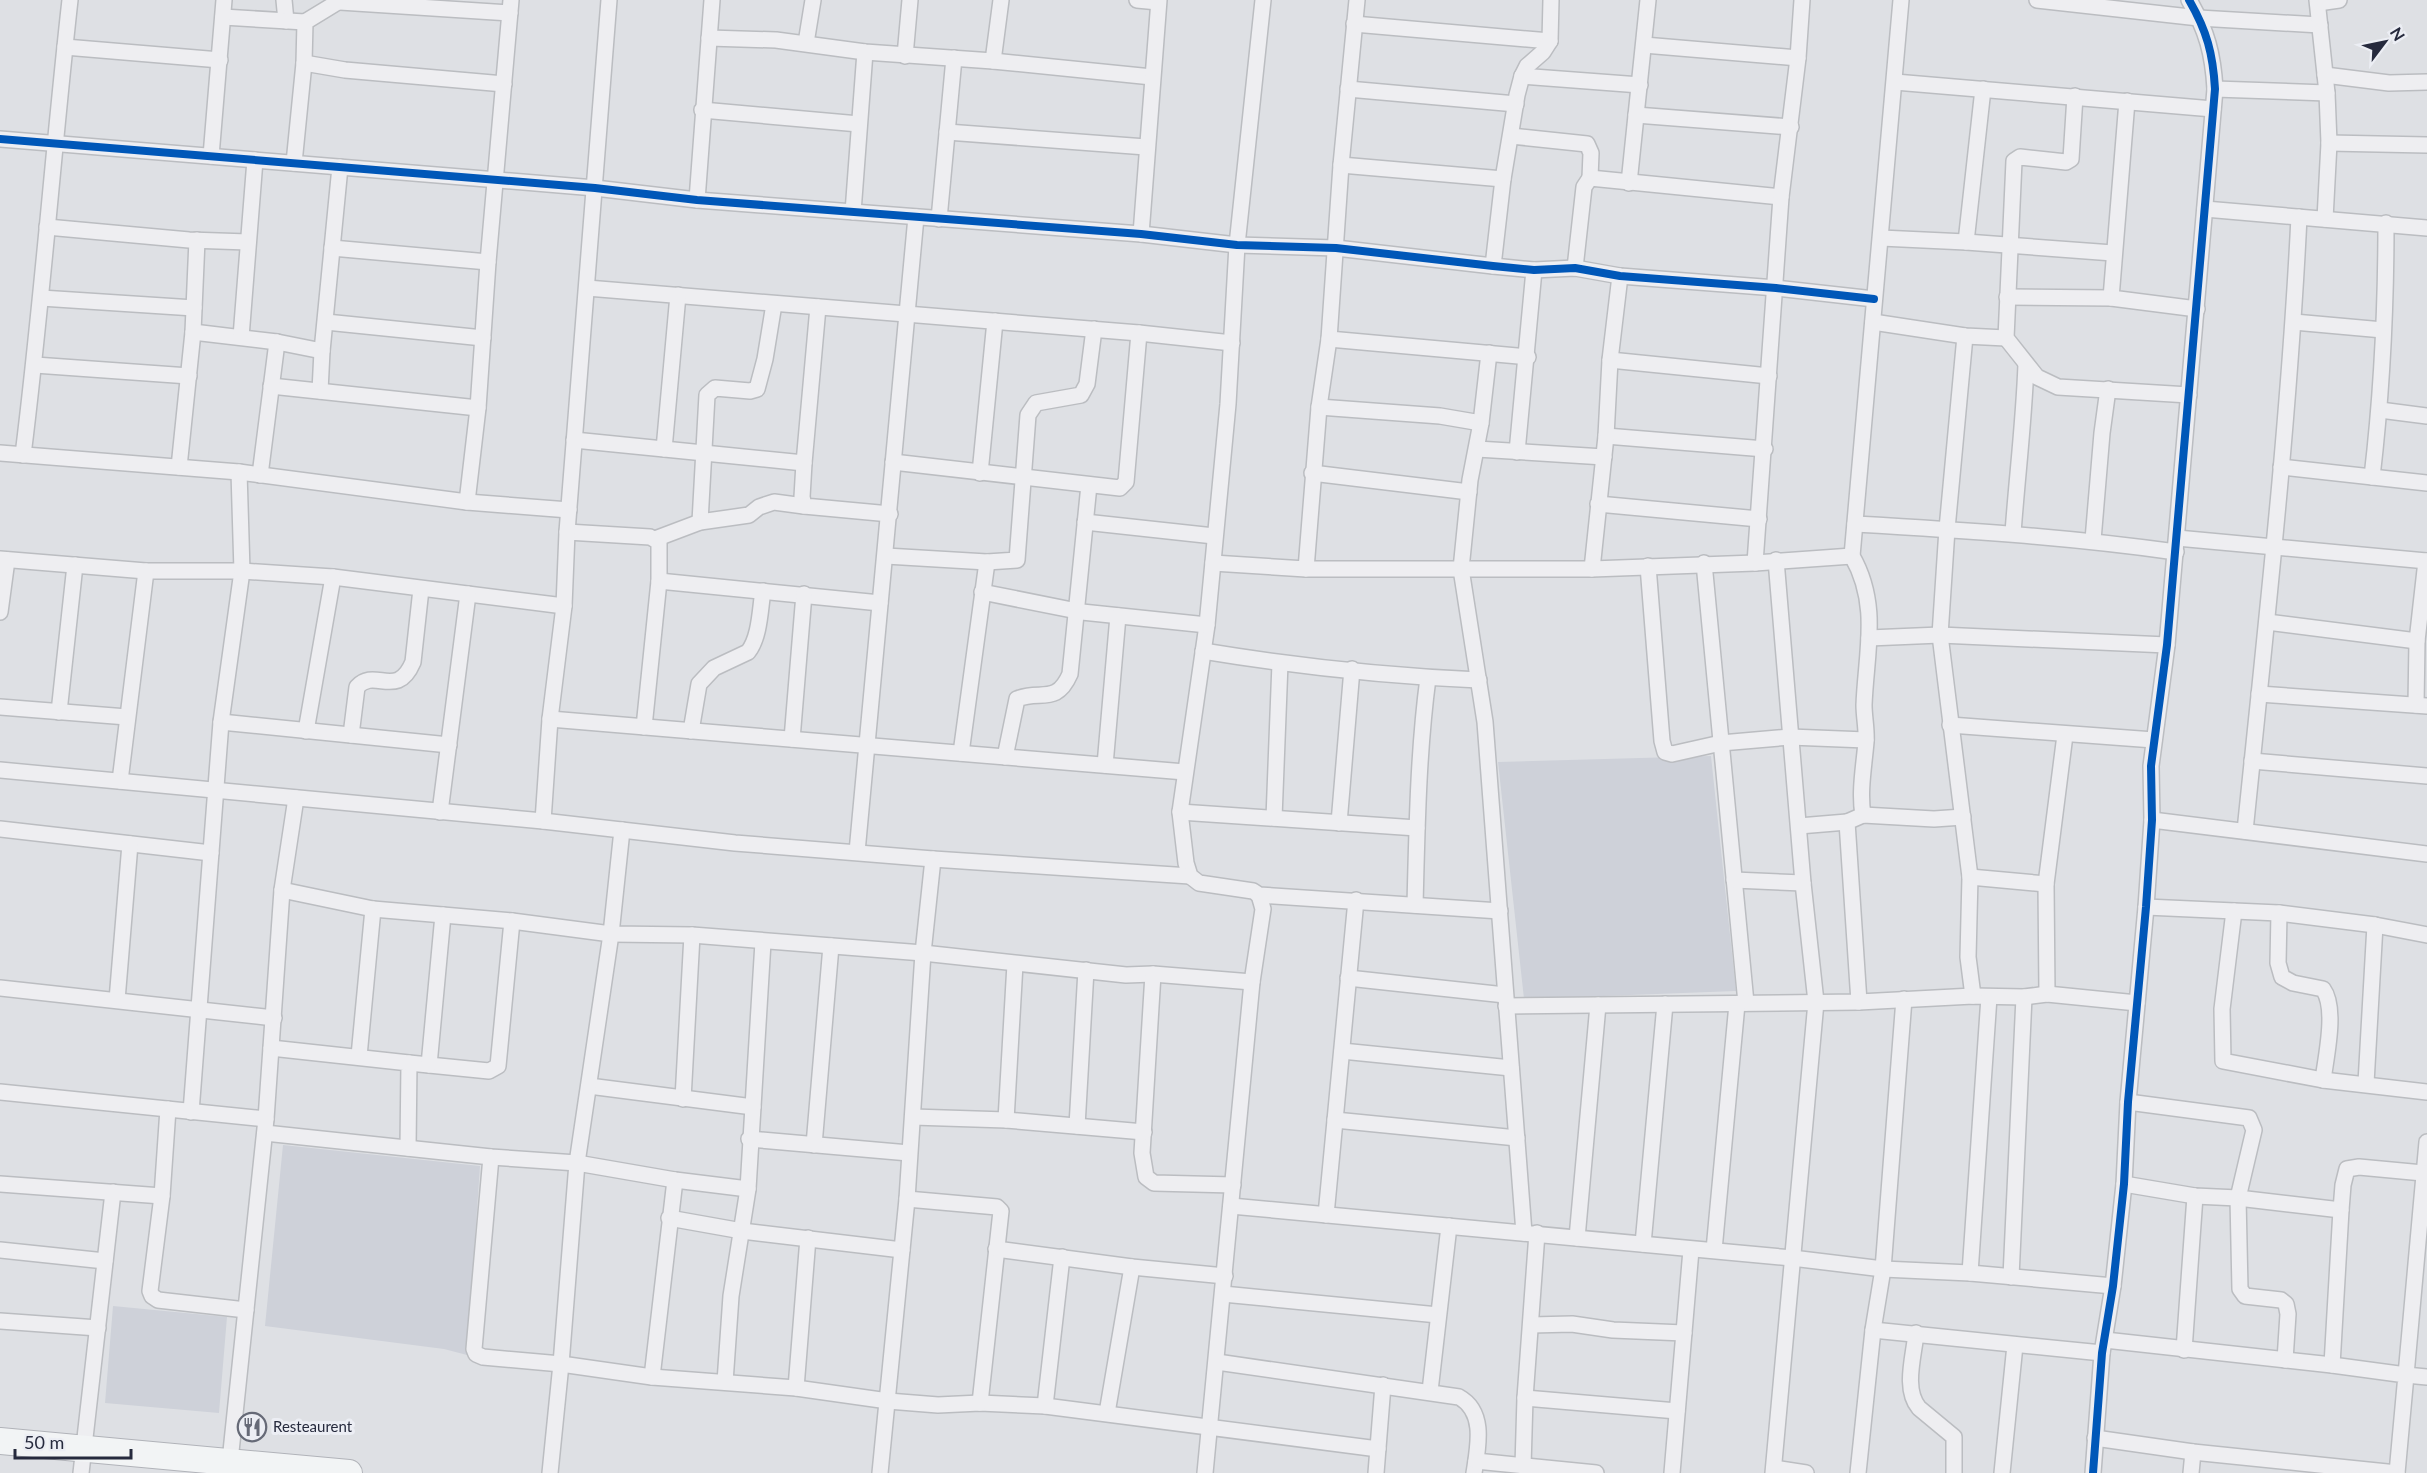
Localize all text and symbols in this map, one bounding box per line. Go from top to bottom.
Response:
north arrow [2355,12,2415,72]
text: N [2387,24,2409,44]
restaurant icon: Resteaurent [236,1411,268,1443]
place label: Resteaurent [273,1417,353,1435]
scale bar [15,1422,130,1460]
text: 50 m [24,1431,64,1453]

